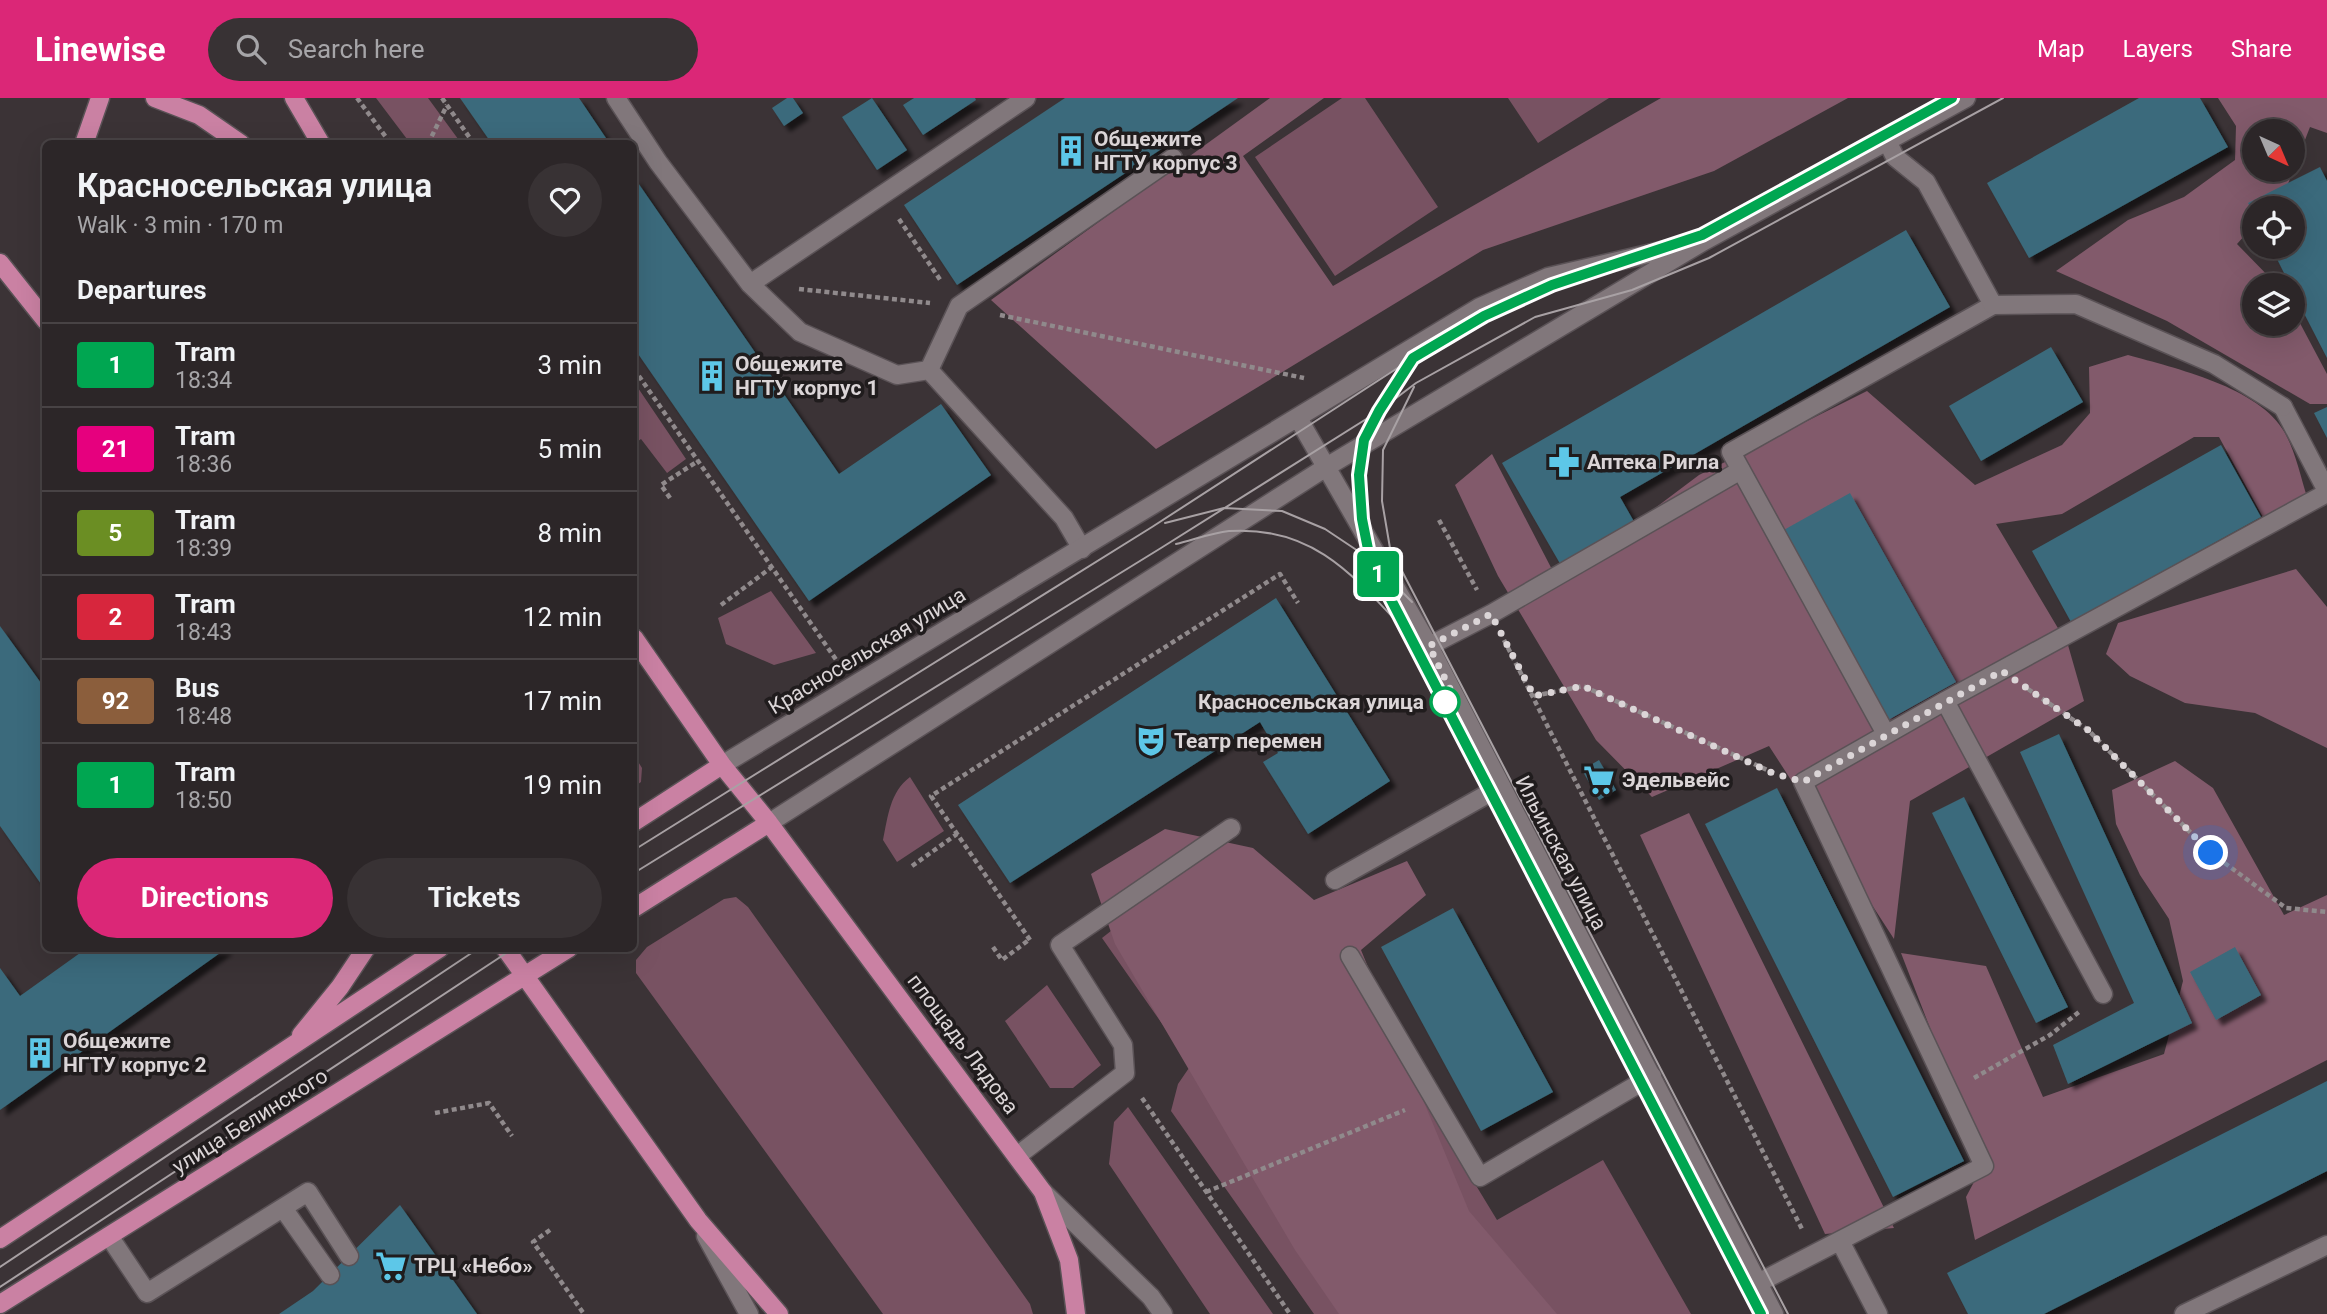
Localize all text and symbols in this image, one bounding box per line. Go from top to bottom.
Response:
search box [208,18,698,81]
text: Linewise [35,30,166,69]
icon: search [232,30,270,68]
text: Search here [288,34,424,64]
text: Map [2037,35,2085,63]
text: Layers [2123,35,2193,63]
text: Share [2231,35,2292,63]
north arrow [2242,119,2305,182]
map controls [2242,119,2305,336]
place label: Общежите НГТУ корпус 3 [1094,127,1238,175]
building icon: Общежите НГТУ корпус 3 [1054,134,1088,168]
button: heart [528,163,602,237]
text: Красносельская улица [77,166,432,205]
button: locate [2242,196,2305,259]
text: Walk · 3 min · 170 m [77,212,283,239]
button: layers [2242,273,2305,336]
text: Departures [77,275,207,305]
text: Tram [175,337,236,367]
text: 3 min [537,350,602,380]
text: 1 [109,351,122,379]
place label: Общежите НГТУ корпус 1 [735,352,879,400]
building icon: Общежите НГТУ корпус 1 [695,359,729,393]
text: 18:34 [175,367,232,394]
text: Tram [175,421,236,451]
text: 5 min [537,434,602,464]
text: 21 [102,435,129,463]
pharmacy icon: Аптека Ригла [1547,445,1581,479]
place label: Аптека Ригла [1587,450,1719,474]
text: 18:36 [175,451,232,478]
text: Tram [175,505,236,535]
text: 8 min [537,518,602,548]
text: 5 [109,519,122,547]
text: 18:39 [175,535,232,562]
line badge: 1 [1355,551,1401,597]
text: 1 [1371,560,1385,588]
street label: Красносельская улица [764,583,970,719]
text: Tram [175,589,236,619]
text: 12 min [523,602,602,632]
text: 2 [109,603,122,631]
text: 18:43 [175,619,232,646]
text: Bus [175,673,220,703]
text: 17 min [523,686,602,716]
text: 92 [102,687,129,715]
marker: Красносельская улица [1430,687,1460,717]
place label: Красносельская улица [1198,690,1424,714]
text: 18:48 [175,703,232,730]
theatre icon: Театр перемен [1134,724,1168,758]
place label: Театр перемен [1174,729,1322,753]
text: Tram [175,757,236,787]
supermarket icon: Эдельвейс [1582,763,1616,797]
place label: Эдельвейс [1622,768,1730,792]
text: 19 min [523,770,602,800]
text: 1 [109,771,122,799]
street label: Ильинская улица [1510,772,1612,934]
text: 18:50 [175,787,232,814]
your location [2193,835,2228,870]
button: Directions [77,858,333,938]
button: Tickets [347,858,602,938]
street label: площадь Лядова [903,969,1023,1119]
place label: Общежите НГТУ корпус 2 [63,1029,207,1077]
building icon: Общежите НГТУ корпус 2 [23,1036,57,1070]
street label: улица Белинского [168,1064,332,1178]
supermarket icon: ТРЦ «Небо» [374,1249,408,1283]
place label: ТРЦ «Небо» [414,1254,533,1278]

